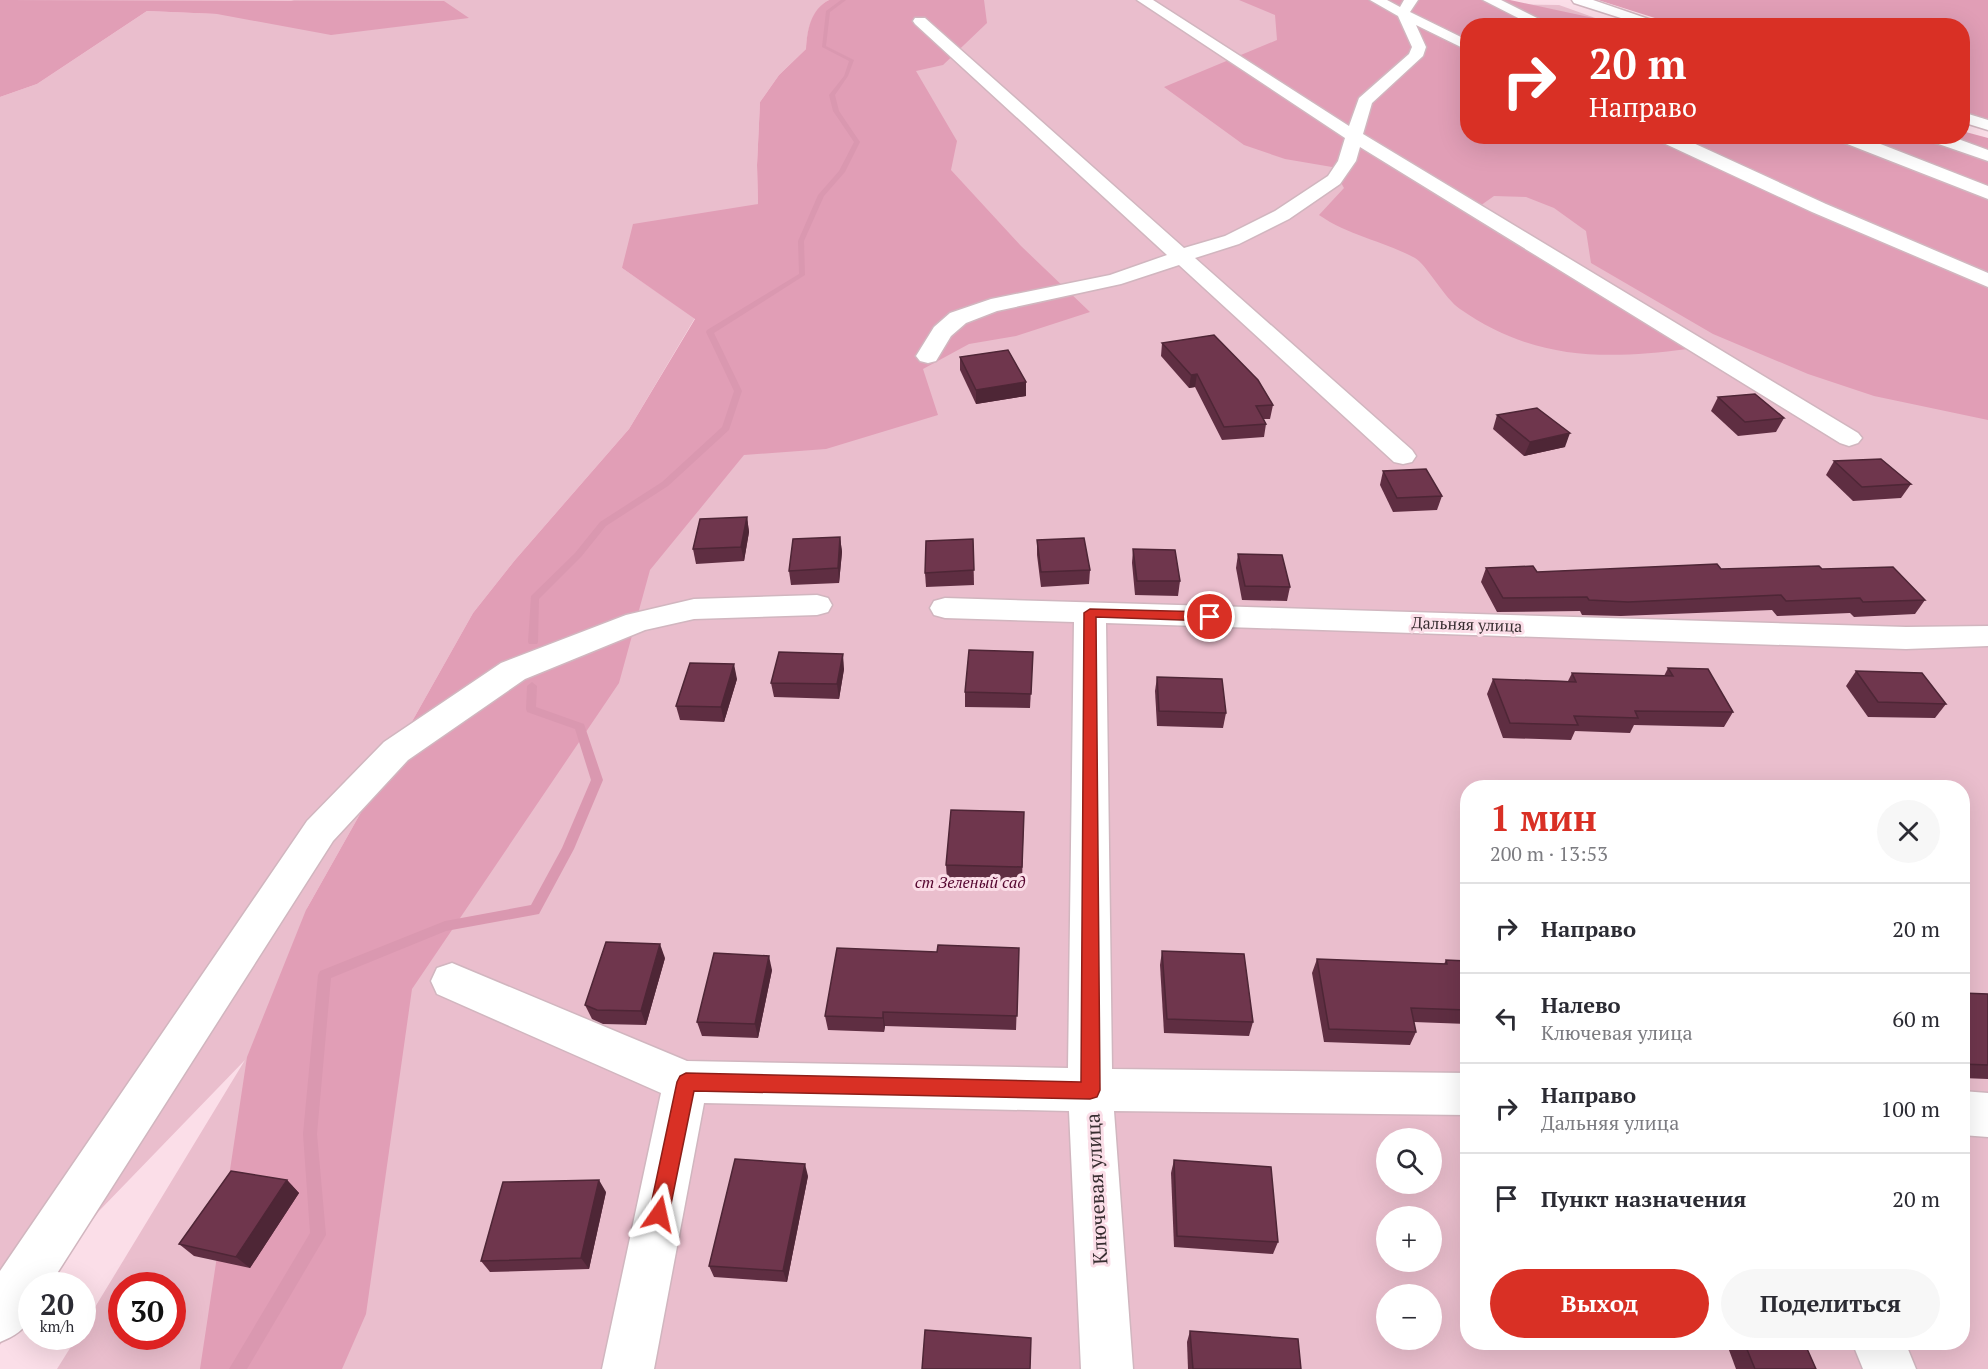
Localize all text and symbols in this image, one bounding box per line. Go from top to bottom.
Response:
text: 20 m [1589,35,1687,91]
icon: right [1490,42,1568,120]
text: Направо [1589,89,1697,125]
pin [1184,591,1235,642]
icon: arrive [1193,600,1226,633]
street label: Дальняя улица [1411,611,1523,637]
text: 1 мин [1490,794,1597,841]
button: close [1877,800,1940,863]
text: 200 m · 13:53 [1490,840,1608,867]
park label: ст Зеленый сад [915,871,1025,893]
icon: right [1490,912,1523,945]
text: Направо [1541,914,1636,943]
text: 20 m [1892,914,1940,943]
text: Налево [1541,990,1621,1019]
icon: left [1490,1002,1523,1035]
text: 60 m [1892,1004,1940,1033]
text: Ключевая улица [1541,1019,1693,1046]
text: Направо [1541,1080,1636,1109]
icon: right [1490,1092,1523,1125]
text: 100 m [1880,1094,1940,1123]
text: Дальняя улица [1541,1109,1679,1136]
street label: Ключевая улица [1079,1113,1113,1265]
map controls [1376,1128,1442,1350]
button: search [1376,1128,1442,1194]
position arrow [627,1182,691,1246]
icon: arrive [1490,1182,1523,1215]
text: Пункт назначения [1541,1184,1746,1213]
text: 20 m [1892,1184,1940,1213]
button: + [1376,1206,1442,1272]
button: Выход [1490,1269,1709,1338]
button: Поделиться [1721,1269,1940,1338]
speed limit sign: 30 [108,1272,186,1350]
text: 20 [40,1284,74,1324]
button: − [1376,1284,1442,1350]
text: km/h [40,1316,74,1336]

